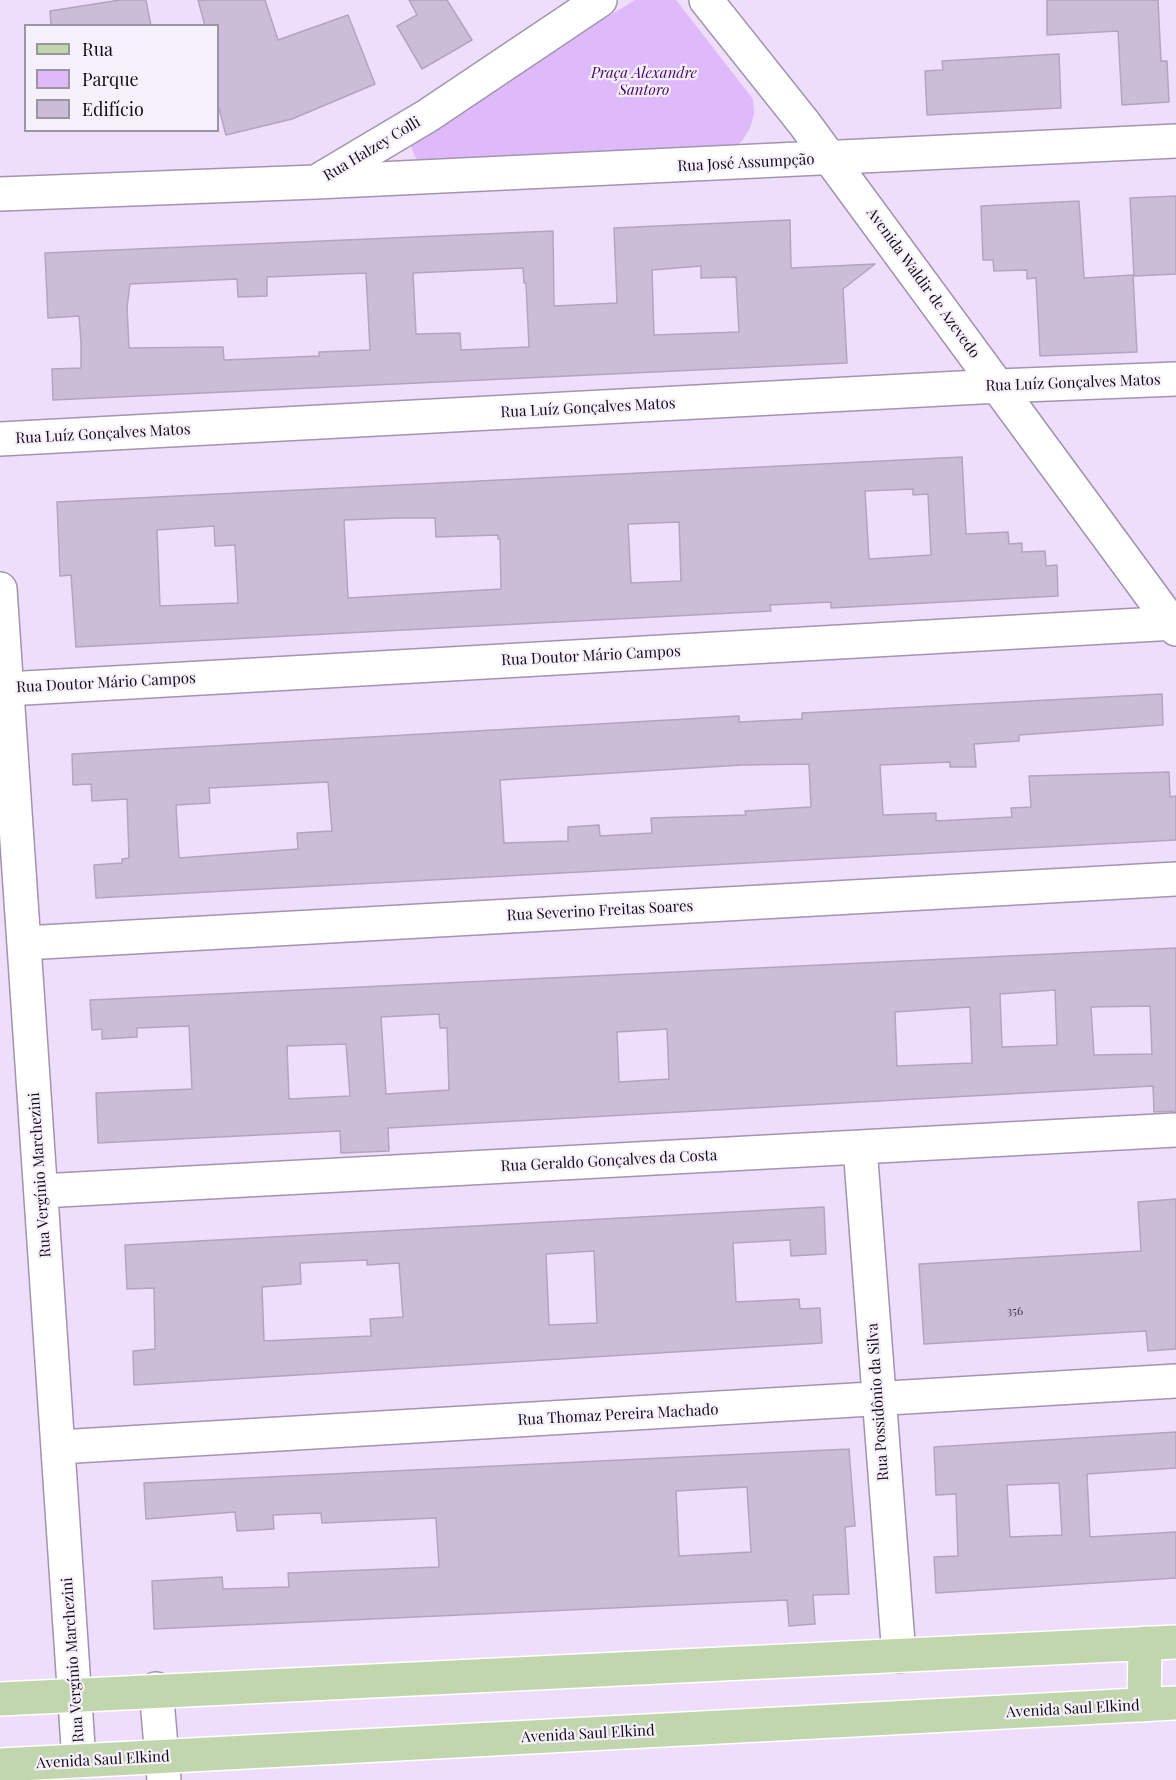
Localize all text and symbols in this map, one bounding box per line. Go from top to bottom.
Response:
legend [24,24,219,132]
text: Rua [82,37,113,61]
park label: Praça Alexandre Santoro [591,64,697,99]
text: Parque [82,67,139,91]
text: Edifício [82,97,144,121]
street label: Rua Halzey Colli [320,113,424,185]
street label: Rua José Assumpção [677,150,815,176]
street label: Avenida Waldir de Azevedo [862,204,984,362]
street label: Rua Luíz Gonçalves Matos [985,371,1161,395]
street label: Rua Luíz Gonçalves Matos [500,394,676,422]
street label: Rua Luíz Gonçalves Matos [15,420,191,448]
street label: Rua Doutor Mário Campos [501,642,681,670]
street label: Rua Doutor Mário Campos [16,669,196,697]
street label: Rua Severino Freitas Soares [506,897,694,925]
street label: Rua Vergínio Marchezini [25,1092,55,1258]
street label: Rua Geraldo Gonçalves da Costa [500,1146,718,1176]
house number: 356 [1007,1304,1023,1318]
street label: Rua Possidônio da Silva [864,1323,892,1481]
street label: Rua Thomaz Pereira Machado [517,1401,719,1429]
street label: Rua Vergínio Marchezini [58,1577,88,1743]
street label: Avenida Saul Elkind [1006,1697,1140,1721]
street label: Avenida Saul Elkind [521,1722,655,1746]
street label: Avenida Saul Elkind [36,1748,170,1772]

